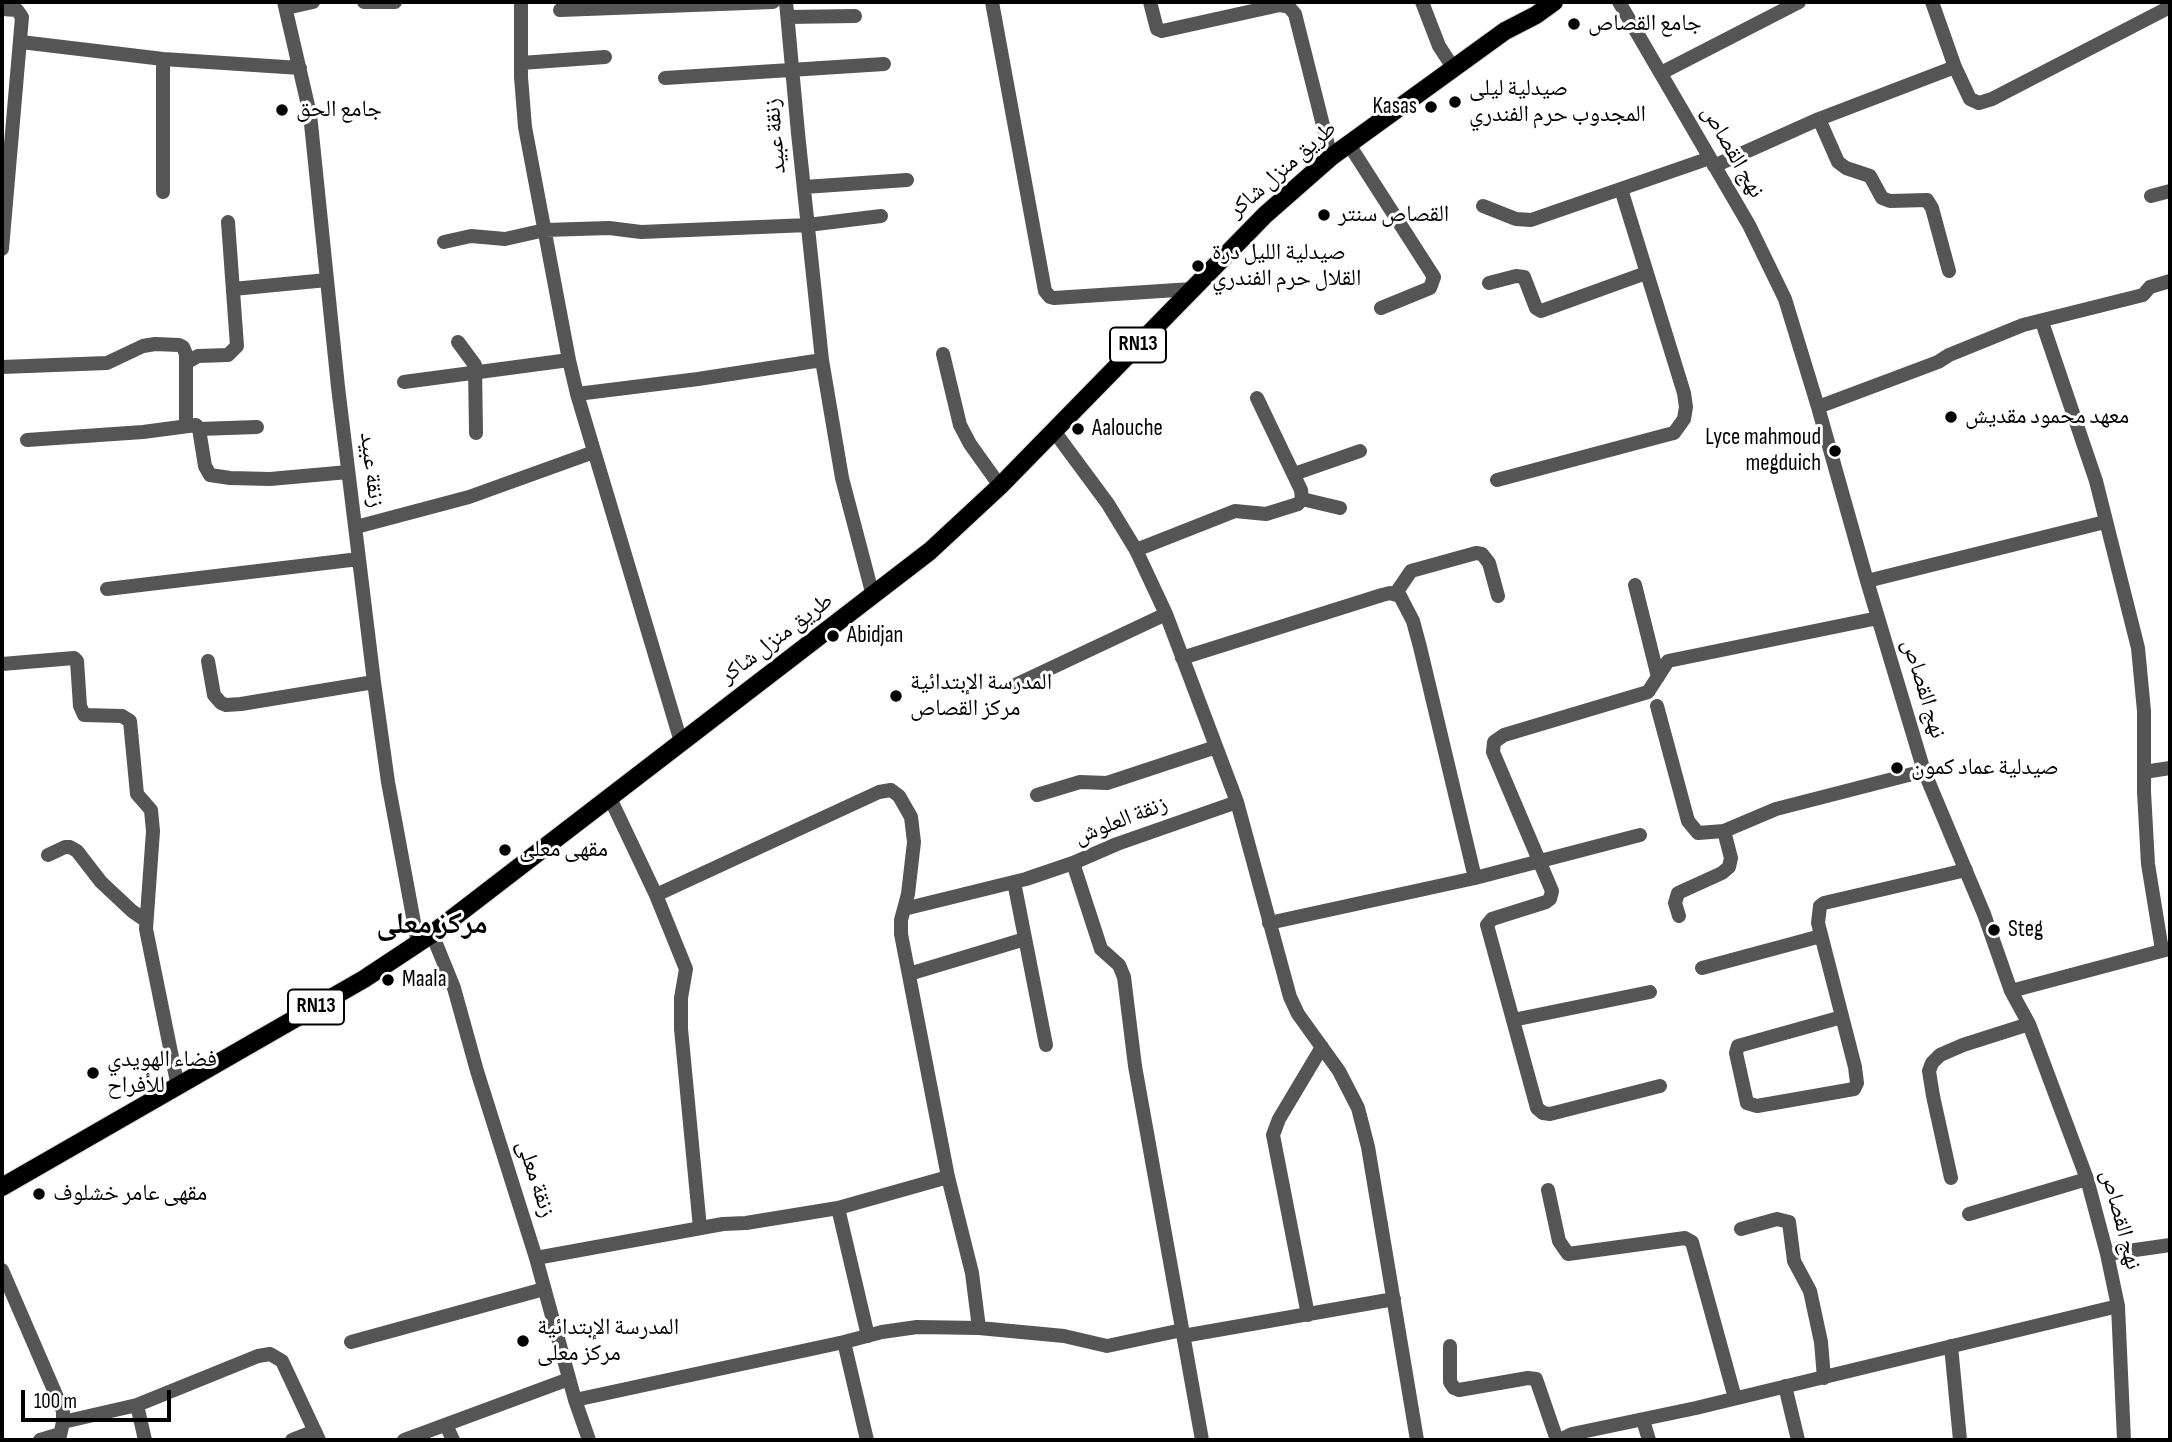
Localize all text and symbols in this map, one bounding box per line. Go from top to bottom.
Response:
place label: جامع القصاص [1588,10,1702,38]
marker: جامع القصاص [1566,16,1582,32]
place label: صيدلية ليلى المجدوب حرم الفندري [1469,75,1646,129]
place label: Kasas [1373,93,1417,121]
marker: صيدلية ليلى المجدوب حرم الفندري [1447,94,1463,110]
place label: جامع الحق [296,96,382,124]
street label: زنقة عبيد [759,97,793,175]
marker: Kasas [1423,99,1439,115]
street label: نهج القصاص [1694,101,1770,203]
marker: جامع الحق [274,102,290,118]
street label: طريق منزل شاكر [1223,115,1343,225]
place label: القصاص سنتر [1338,201,1449,229]
marker: القصاص سنتر [1316,207,1332,223]
place label: صيدلية الليل درة القلال حرم الفندري [1212,239,1361,293]
marker: صيدلية الليل درة القلال حرم الفندري [1190,258,1206,274]
road number: RN13 [1110,328,1166,362]
place label: معهد محمود مقديش [1965,403,2129,431]
marker: معهد محمود مقديش [1943,409,1959,425]
place label: Aalouche [1092,415,1163,443]
marker: Aalouche [1070,421,1086,437]
place label: Lyce mahmoud megduich [1705,424,1821,478]
street label: زنقة عبيد [353,431,389,509]
marker: Lyce mahmoud megduich [1827,443,1843,459]
street label: طريق منزل شاكر [715,588,839,690]
place label: Abidjan [847,622,903,650]
marker: Abidjan [825,628,841,644]
street label: نهج القصاص [1895,636,1951,742]
place label: المدرسة الإبتدائية مركز القصاص [910,669,1052,723]
marker: المدرسة الإبتدائية مركز القصاص [888,688,904,704]
place label: صيدلية عماد كمون [1911,754,2059,782]
marker: صيدلية عماد كمون [1889,760,1905,776]
street label: زنقة العلوش [1070,791,1172,851]
place label: مقهى معلى [519,836,608,864]
marker: مقهى معلى [497,842,513,858]
district label: مركز معلى [376,907,488,943]
place label: Steg [2008,916,2043,944]
marker: Steg [1986,922,2002,938]
place label: Maala [402,966,447,994]
marker: Maala [380,972,396,988]
road number: RN13 [288,990,344,1024]
place label: فضاء الهويدي للأفراح [107,1046,217,1100]
marker: فضاء الهويدي للأفراح [85,1065,101,1081]
street label: زنقة معلى [510,1137,560,1221]
street label: نهج القصاص [2093,1167,2147,1273]
place label: مقهى عامر خشلوف [53,1180,207,1208]
marker: مقهى عامر خشلوف [31,1186,47,1202]
place label: المدرسة الإبتدائية مركز معلى [537,1314,679,1368]
marker: المدرسة الإبتدائية مركز معلى [515,1333,531,1349]
scale bar [24,1376,175,1420]
text: 100 m [34,1389,77,1414]

